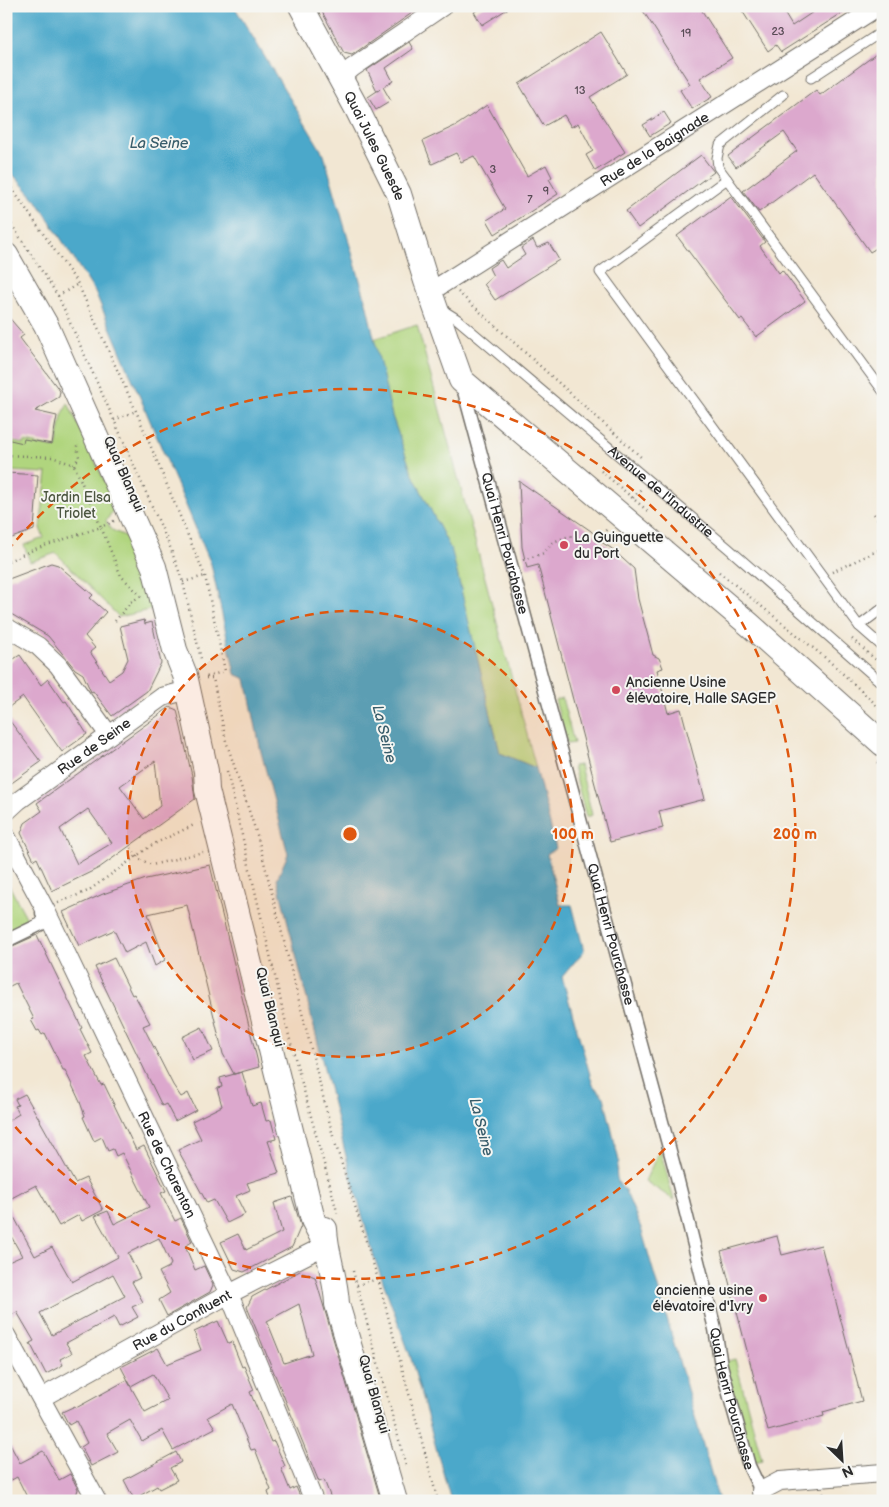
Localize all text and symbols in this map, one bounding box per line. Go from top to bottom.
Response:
house number: 23 [771,25,785,38]
house number: 19 [681,27,691,40]
house number: 13 [574,84,586,97]
street label: Quai Jules Guesde [340,88,409,202]
street label: Rue de la Baignade [597,108,712,190]
water label: La Seine [130,134,189,153]
house number: 3 [490,163,497,176]
house number: 9 [543,185,549,198]
house number: 7 [527,193,533,206]
street label: Quai Blanqui [100,433,148,515]
street label: Avenue de l'Industrie [605,442,717,541]
street label: Quai Henri Pourchasse [478,470,533,616]
park label: Jardin Elsa Triolet [41,489,111,522]
place label: La Guinguette du Port [574,529,663,562]
marker: La Guinguette du Port [558,539,570,551]
place label: Ancienne Usine élévatoire, Halle SAGEP [626,674,776,707]
marker: Ancienne Usine élévatoire, Halle SAGEP [610,684,622,696]
water label: La Seine [368,703,400,765]
street label: Rue de Seine [54,714,134,778]
centre of rings [341,825,359,843]
text: 100 m [552,825,594,844]
text: 200 m [773,825,817,844]
street label: Quai Henri Pourchasse [584,861,638,1007]
street label: Quai Blanqui [252,965,288,1049]
water label: La Seine [465,1096,497,1158]
street label: Rue de Charenton [134,1108,200,1221]
place label: ancienne usine élévatoire d'Ivry [652,1282,754,1315]
street label: Rue du Confluent [130,1286,235,1354]
marker: ancienne usine élévatoire d'Ivry [757,1292,769,1304]
street label: Quai Henri Pourchasse [706,1326,758,1472]
street label: Quai Blanqui [355,1353,393,1435]
north arrow [816,1434,866,1484]
text: N [839,1461,856,1481]

